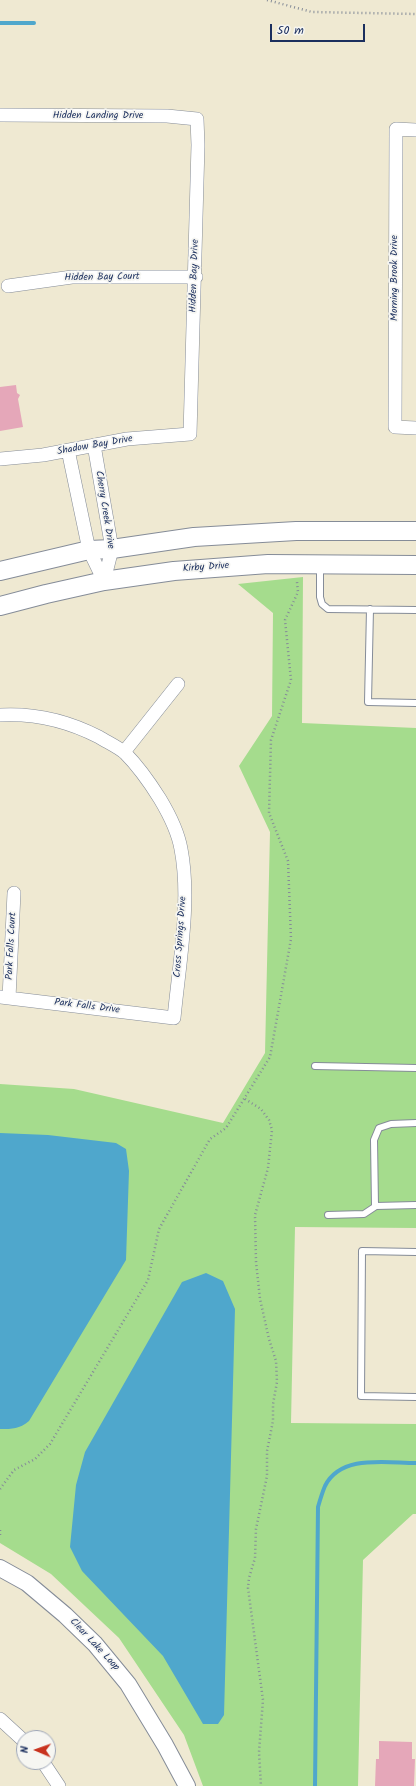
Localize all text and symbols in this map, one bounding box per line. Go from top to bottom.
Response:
scale bar [272,16,367,42]
text: 50 m [277,21,304,40]
street label: Hidden Landing Drive [53,110,143,122]
street label: Morning Brook Drive [389,235,401,321]
street label: Hidden Bay Drive [188,239,202,313]
street label: Hidden Bay Court [64,271,140,285]
street label: Shadow Bay Drive [56,433,134,459]
street label: Cherry Creek Drive [92,470,116,550]
street label: Kirby Drive [182,560,230,576]
street label: Cross Springs Drive [172,896,190,978]
street label: Park Falls Court [4,912,20,980]
street label: Park Falls Drive [53,997,121,1017]
street label: Clear Lake Loop [67,1616,121,1674]
north arrow [16,1730,56,1770]
text: N [16,1746,34,1753]

